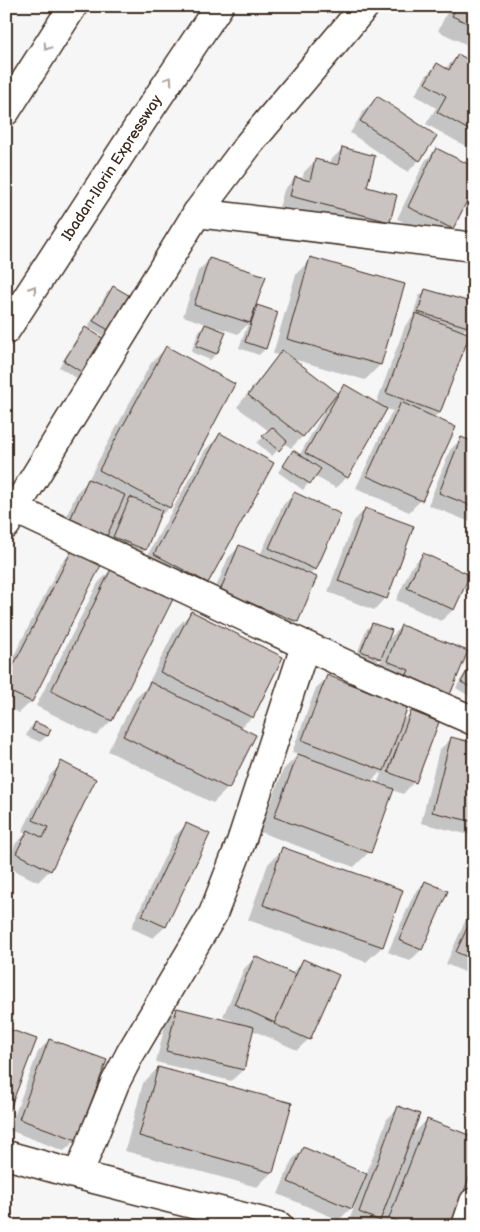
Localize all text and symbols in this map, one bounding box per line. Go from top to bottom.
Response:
one-way arrow [44,42,53,51]
one-way arrow [163,76,172,86]
street label: Ibadan-Ilorin Expressway [58,91,166,245]
one-way arrow [27,286,36,295]

